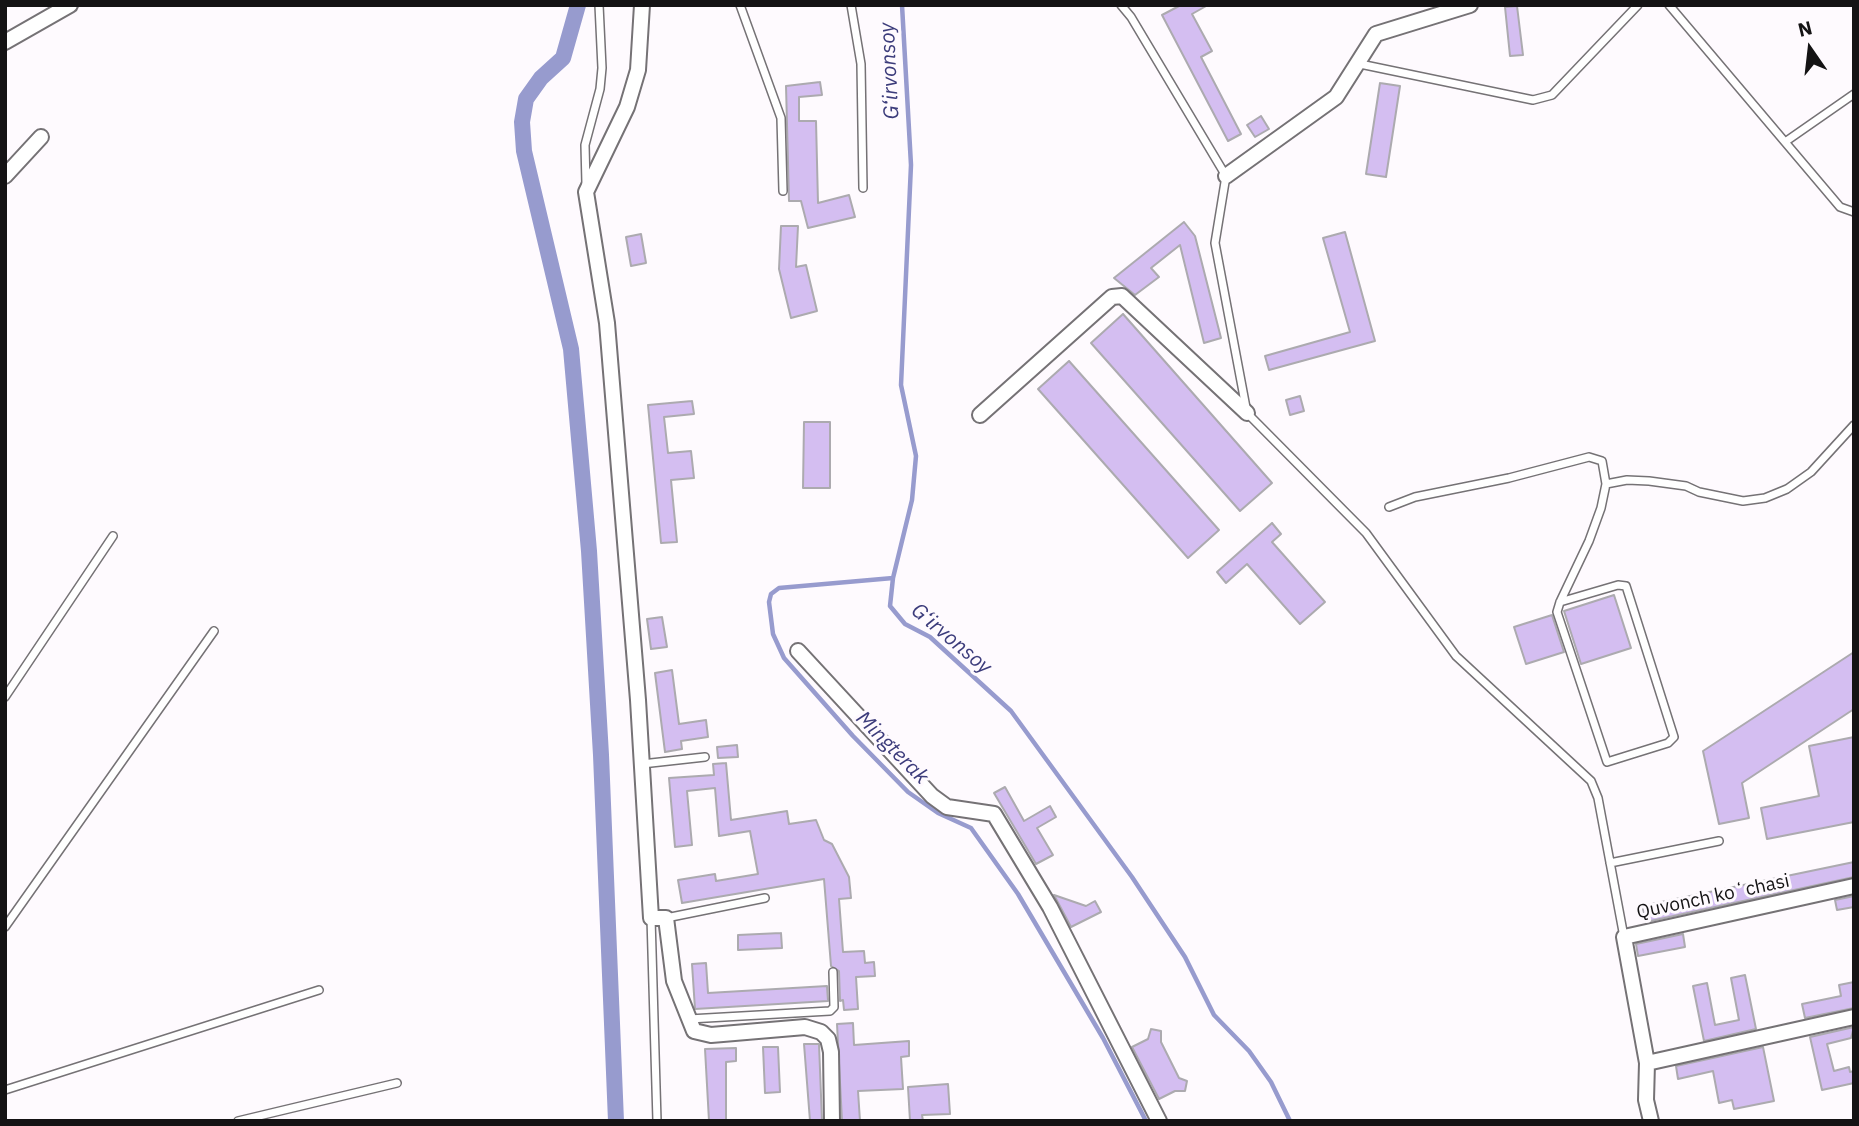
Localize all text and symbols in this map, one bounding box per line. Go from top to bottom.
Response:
north arrow [1775,14,1845,84]
text: N [1795,15,1814,42]
water label: G‘irvonsoy [875,22,905,120]
water label: G‘irvonsoy [906,598,996,680]
water label: Mingterak [850,706,934,790]
street label: Quvonch koʻchasi [1634,870,1792,924]

